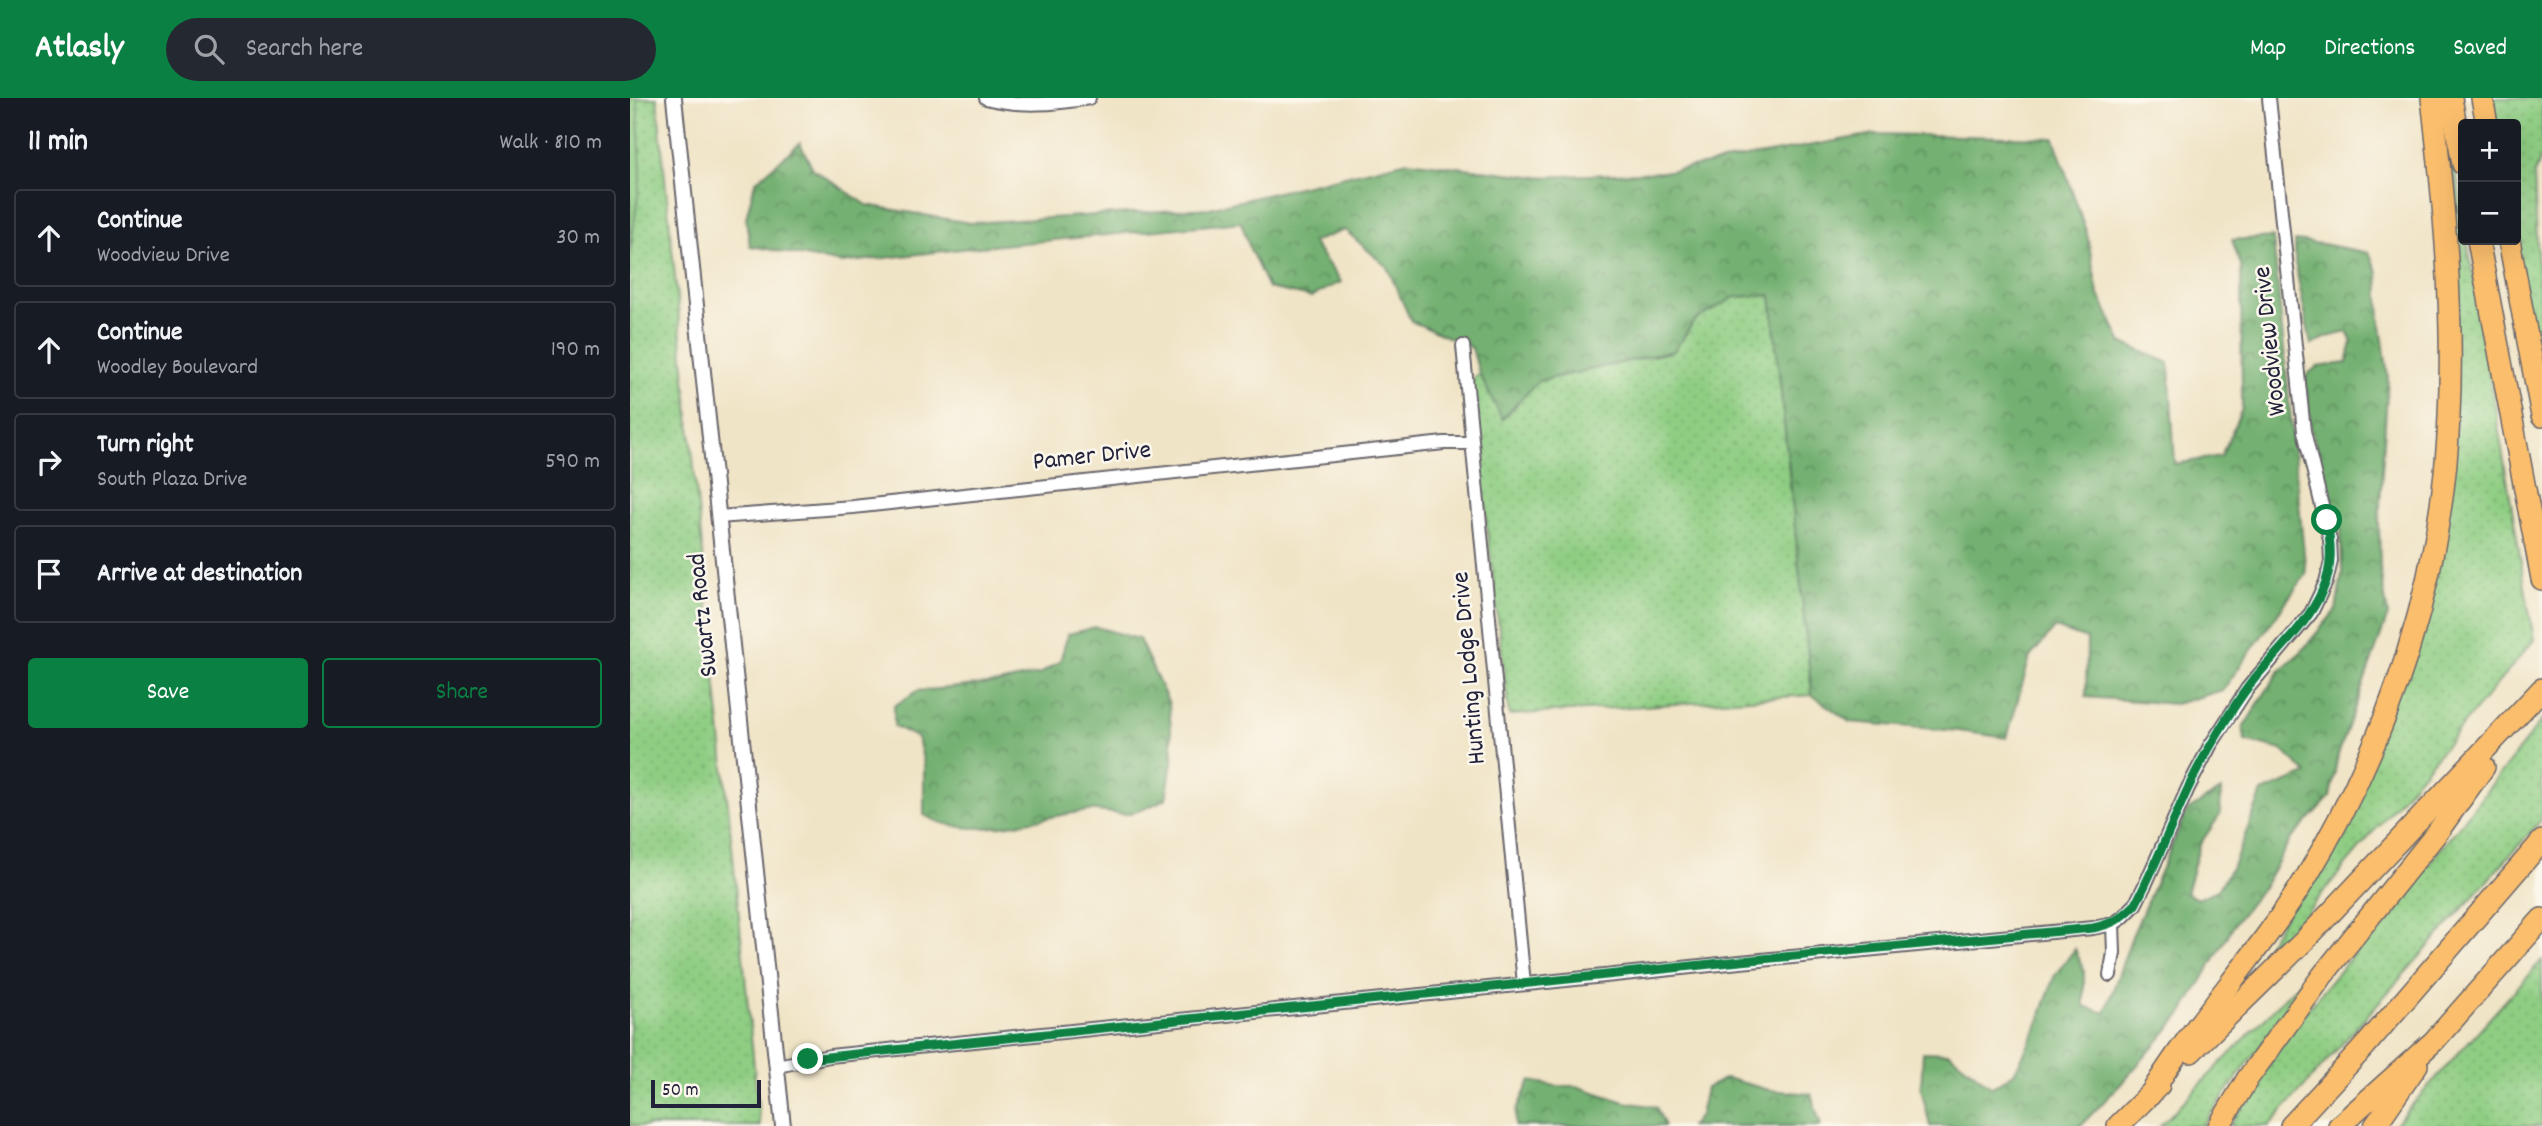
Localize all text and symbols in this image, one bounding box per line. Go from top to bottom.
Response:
search box [166,18,656,81]
text: Atlasly [35,26,124,73]
icon: search [190,30,228,68]
text: Search here [246,31,363,68]
text: Map [2250,32,2286,66]
text: Directions [2324,32,2415,66]
text: Saved [2453,32,2507,66]
map controls [2458,119,2521,245]
button: + [2458,119,2521,182]
text: 11 min [28,122,88,165]
text: Walk · 810 m [499,127,602,160]
button: − [2458,182,2521,245]
text: Continue [97,203,182,240]
icon: ahead [30,219,68,257]
text: 30 m [556,222,600,255]
text: Woodview Drive [97,240,230,273]
street label: Woodview Drive [2245,264,2297,418]
text: Continue [97,315,182,352]
icon: ahead [30,331,68,369]
text: 190 m [551,334,600,367]
text: Woodley Boulevard [97,352,258,385]
text: Turn right [97,427,194,464]
street label: Pamer Drive [1031,432,1153,482]
icon: right [30,443,68,481]
text: 590 m [545,446,600,479]
text: South Plaza Drive [97,464,247,497]
route start [2311,504,2342,535]
street label: Swartz Road [679,551,729,679]
icon: arrive [30,555,68,593]
text: Arrive at destination [97,556,302,593]
street label: Hunting Lodge Drive [1443,570,1497,766]
button: Save [28,658,308,728]
button: Share [322,658,602,728]
route end [792,1043,823,1074]
scale bar [651,1077,761,1109]
text: 50 m [662,1078,699,1105]

